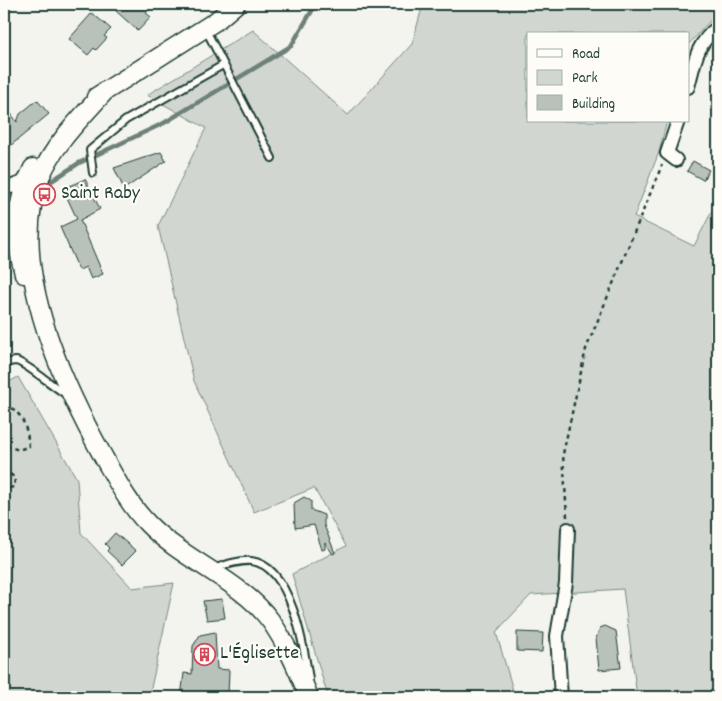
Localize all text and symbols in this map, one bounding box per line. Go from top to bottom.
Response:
legend [527,32,690,122]
text: Road [572,44,600,66]
text: Park [572,68,598,90]
text: Building [572,94,615,116]
place label: Saint Raby [61,180,141,208]
bus stop icon: Saint Raby [33,182,57,206]
place label: L'Églisette [220,640,299,668]
building icon: L'Églisette [192,642,216,666]

